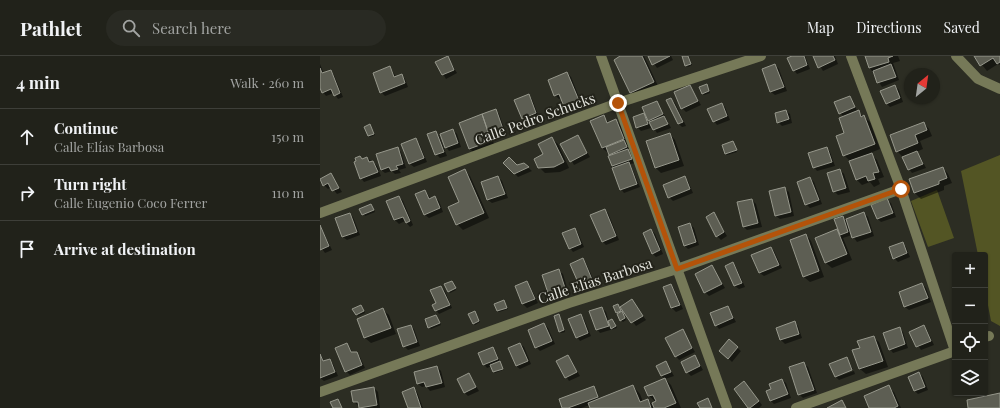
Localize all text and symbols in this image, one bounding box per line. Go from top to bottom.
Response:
search box [106,10,386,46]
text: Pathlet [20,15,82,41]
icon: search [120,17,142,39]
text: Search here [152,18,231,38]
text: Map [807,18,834,37]
text: Directions [856,18,922,37]
text: Saved [944,18,980,37]
north arrow [904,68,940,104]
text: 4 min [16,71,60,93]
text: Walk · 260 m [230,74,304,91]
street label: Calle Pedro Schucks [472,88,598,149]
route end [609,94,627,112]
text: Continue [54,118,118,138]
icon: ahead [16,126,38,148]
text: 150 m [271,128,304,145]
text: Calle Elías Barbosa [54,138,164,155]
text: Turn right [54,174,127,194]
route start [892,180,910,198]
icon: right [16,182,38,204]
text: 110 m [272,184,304,201]
text: Calle Eugenio Coco Ferrer [54,194,207,211]
icon: arrive [16,238,38,260]
text: Arrive at destination [54,239,196,259]
map controls [952,252,988,396]
button: + [952,252,988,288]
street label: Calle Elías Barbosa [535,253,654,308]
button: − [952,288,988,324]
button: locate [952,324,988,360]
button: layers [952,360,988,396]

